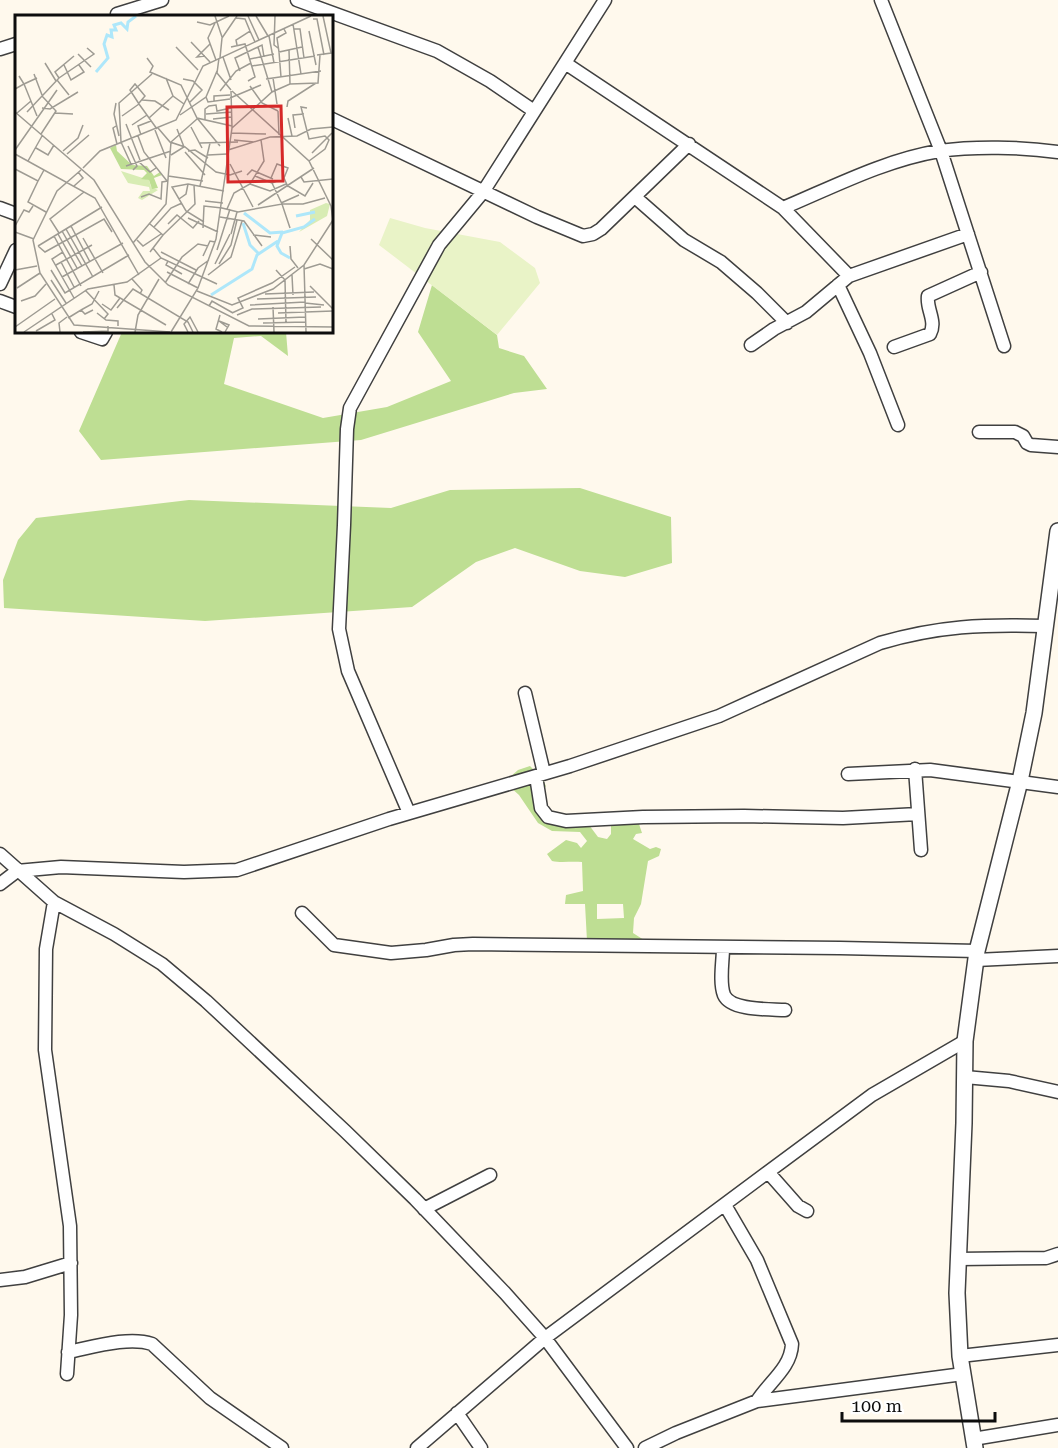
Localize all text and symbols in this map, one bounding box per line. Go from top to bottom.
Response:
inset map [15,15,333,333]
scale bar [842,1385,995,1423]
text: 100 m [851,1395,902,1416]

